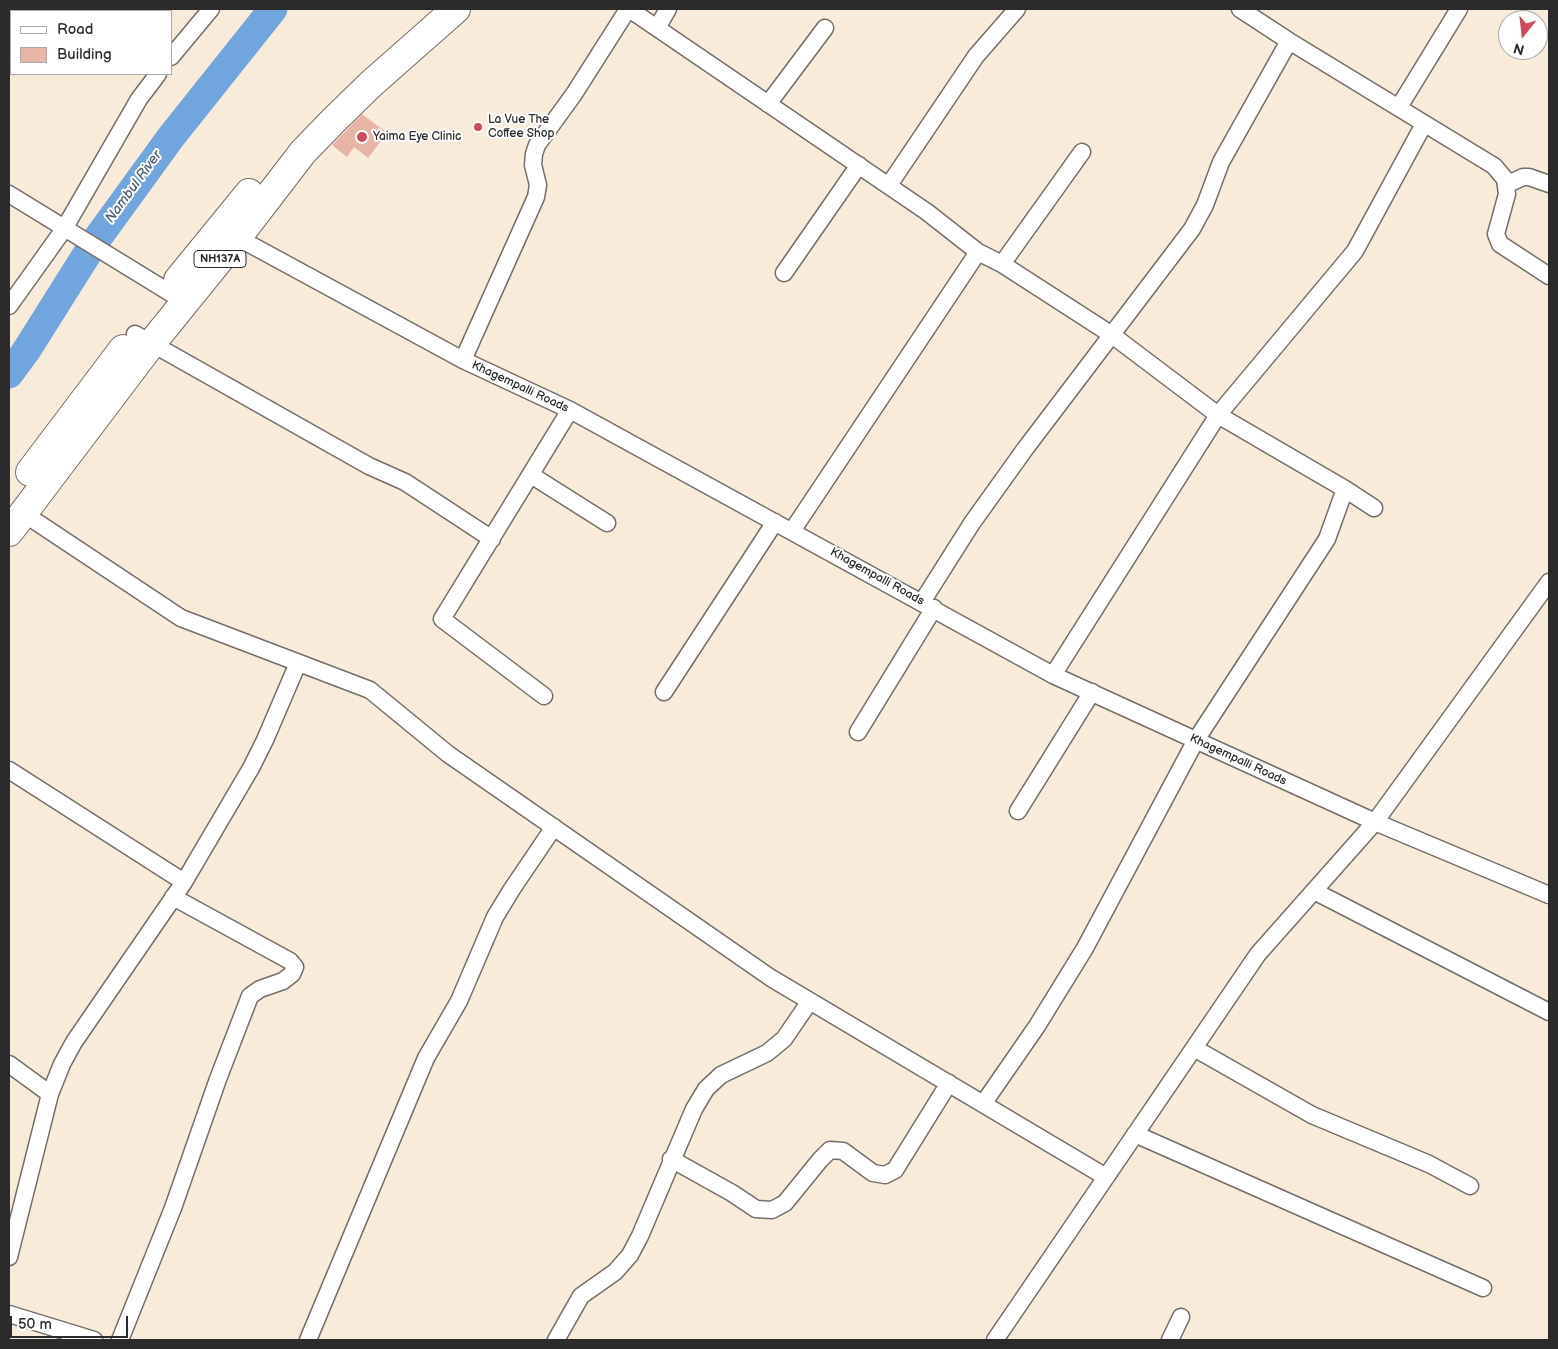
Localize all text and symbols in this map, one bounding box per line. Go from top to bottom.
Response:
legend [10,10,172,75]
north arrow [1498,10,1548,60]
text: Road [57,20,93,39]
text: N [1512,39,1526,59]
text: Building [57,45,112,64]
place label: La Vue The Coffee Shop [488,113,555,141]
marker: La Vue The Coffee Shop [472,121,484,133]
marker: Yaima Eye Clinic [355,130,369,144]
place label: Yaima Eye Clinic [373,130,461,144]
water label: Nambul River [102,148,166,226]
road number: NH137A [194,250,246,268]
street label: Khagempalli Roads [469,358,571,416]
street label: Khagempalli Roads [827,545,927,609]
street label: Khagempalli Roads [1187,731,1289,789]
scale bar [12,1306,130,1338]
text: 50 m [18,1315,52,1334]

